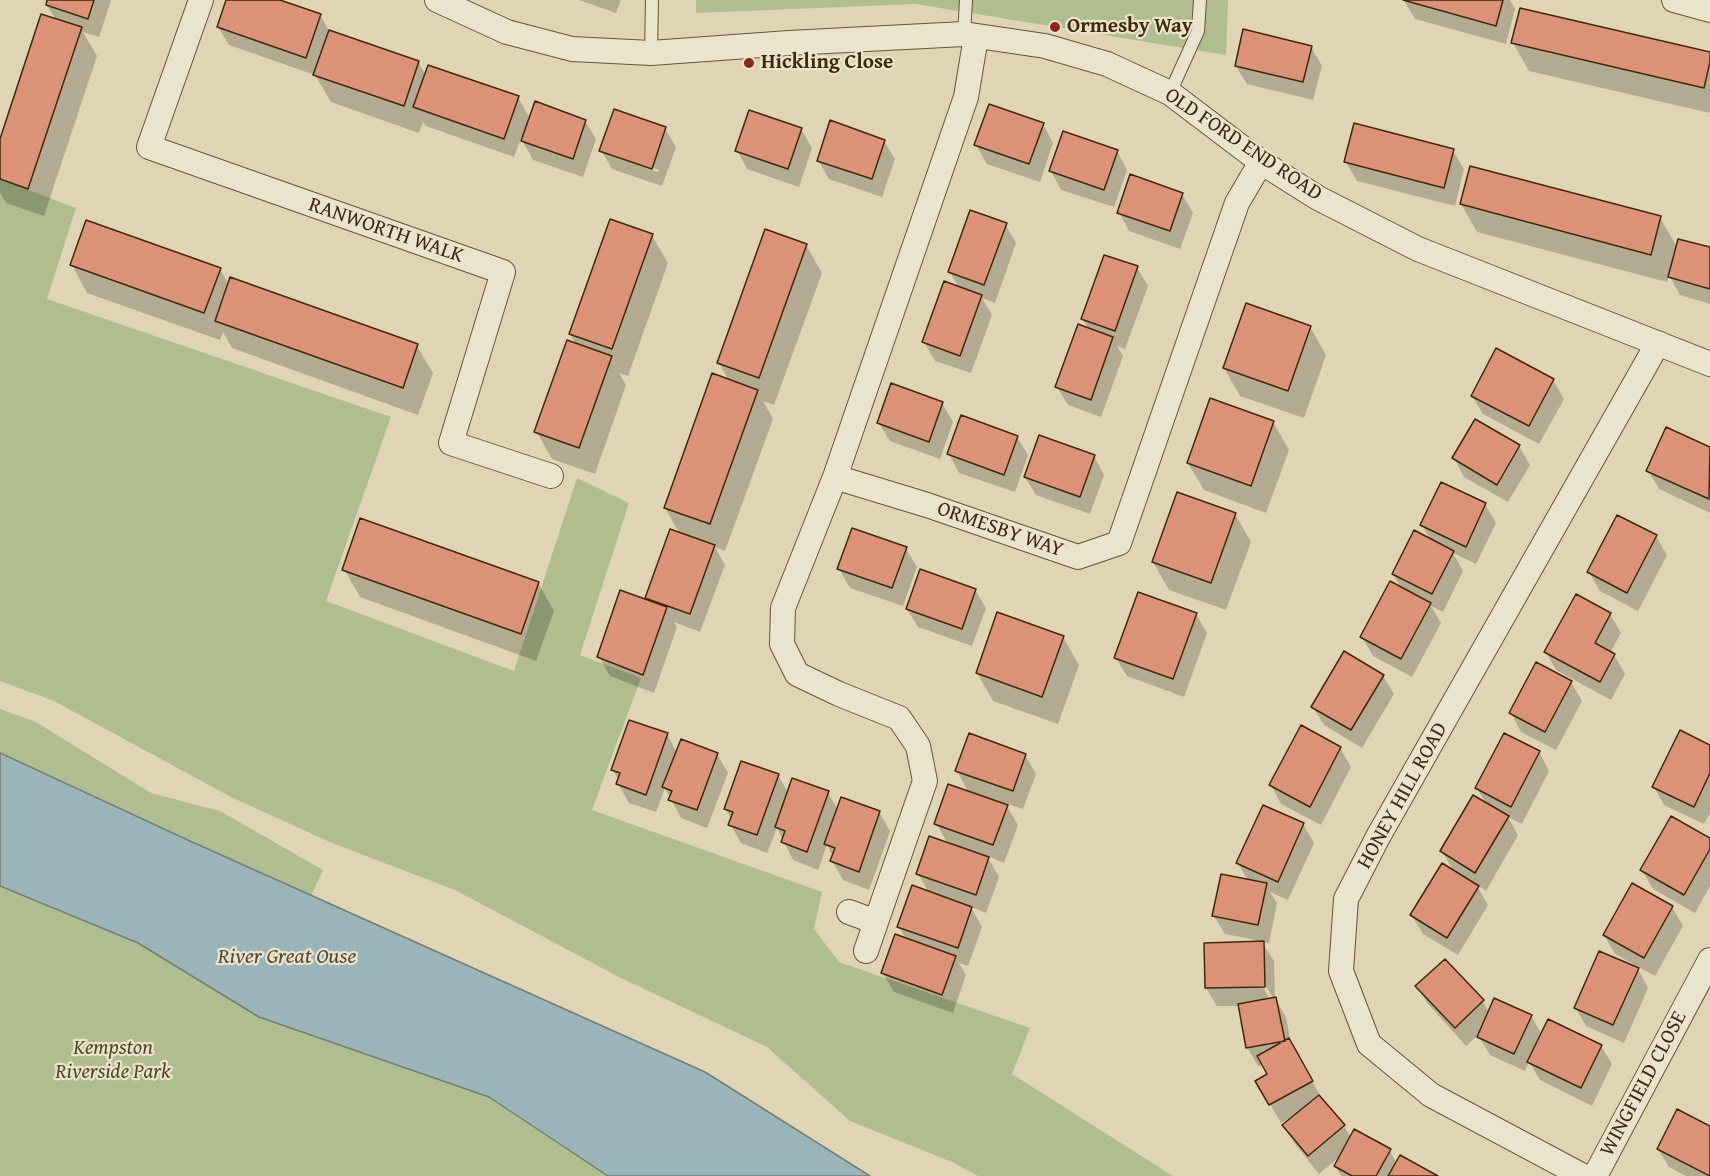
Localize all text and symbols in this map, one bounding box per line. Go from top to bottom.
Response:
place label: Ormesby Way [1067,14,1193,40]
marker: Ormesby Way [1048,20,1062,34]
place label: Hickling Close [761,50,893,76]
marker: Hickling Close [742,56,756,70]
street label: OLD FORD END ROAD [1160,83,1326,207]
street label: RANWORTH WALK [305,193,467,269]
street label: ORMESBY WAY [934,497,1066,563]
street label: HONEY HILL ROAD [1352,718,1454,874]
water label: River Great Ouse [218,944,356,970]
street label: WINGFIELD CLOSE [1595,1007,1693,1161]
park label: Kempston Riverside Park [55,1036,171,1086]

